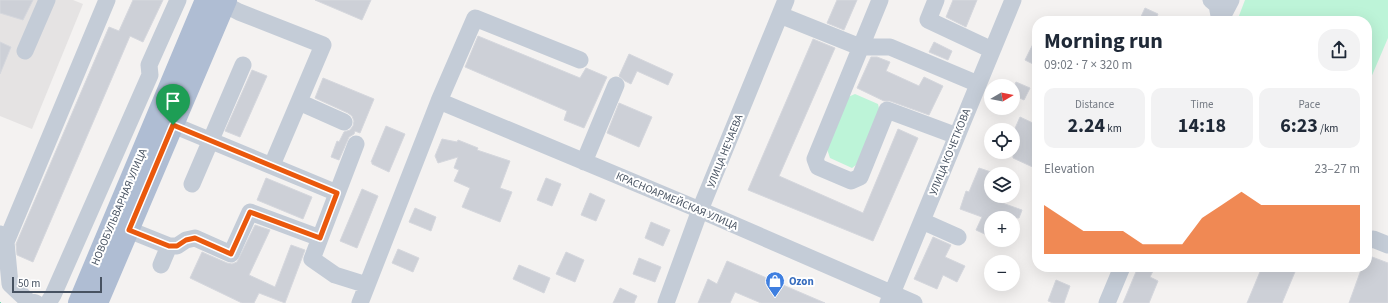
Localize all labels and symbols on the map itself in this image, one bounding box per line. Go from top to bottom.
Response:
north arrow [984,79,1020,115]
pin [156,84,190,125]
street label: УЛИЦА КОЧЕТКОВА [926,106,974,198]
street label: УЛИЦА НЕЧАЕВА [703,112,747,190]
street label: НОВОБУЛЬВАРНАЯ УЛИЦА [88,146,150,268]
street label: КРАСНОАРМЕЙСКАЯ УЛИЦА [614,168,740,234]
shop icon: Ozon [764,270,786,298]
place label: Ozon [789,274,814,289]
scale bar [12,275,102,294]

